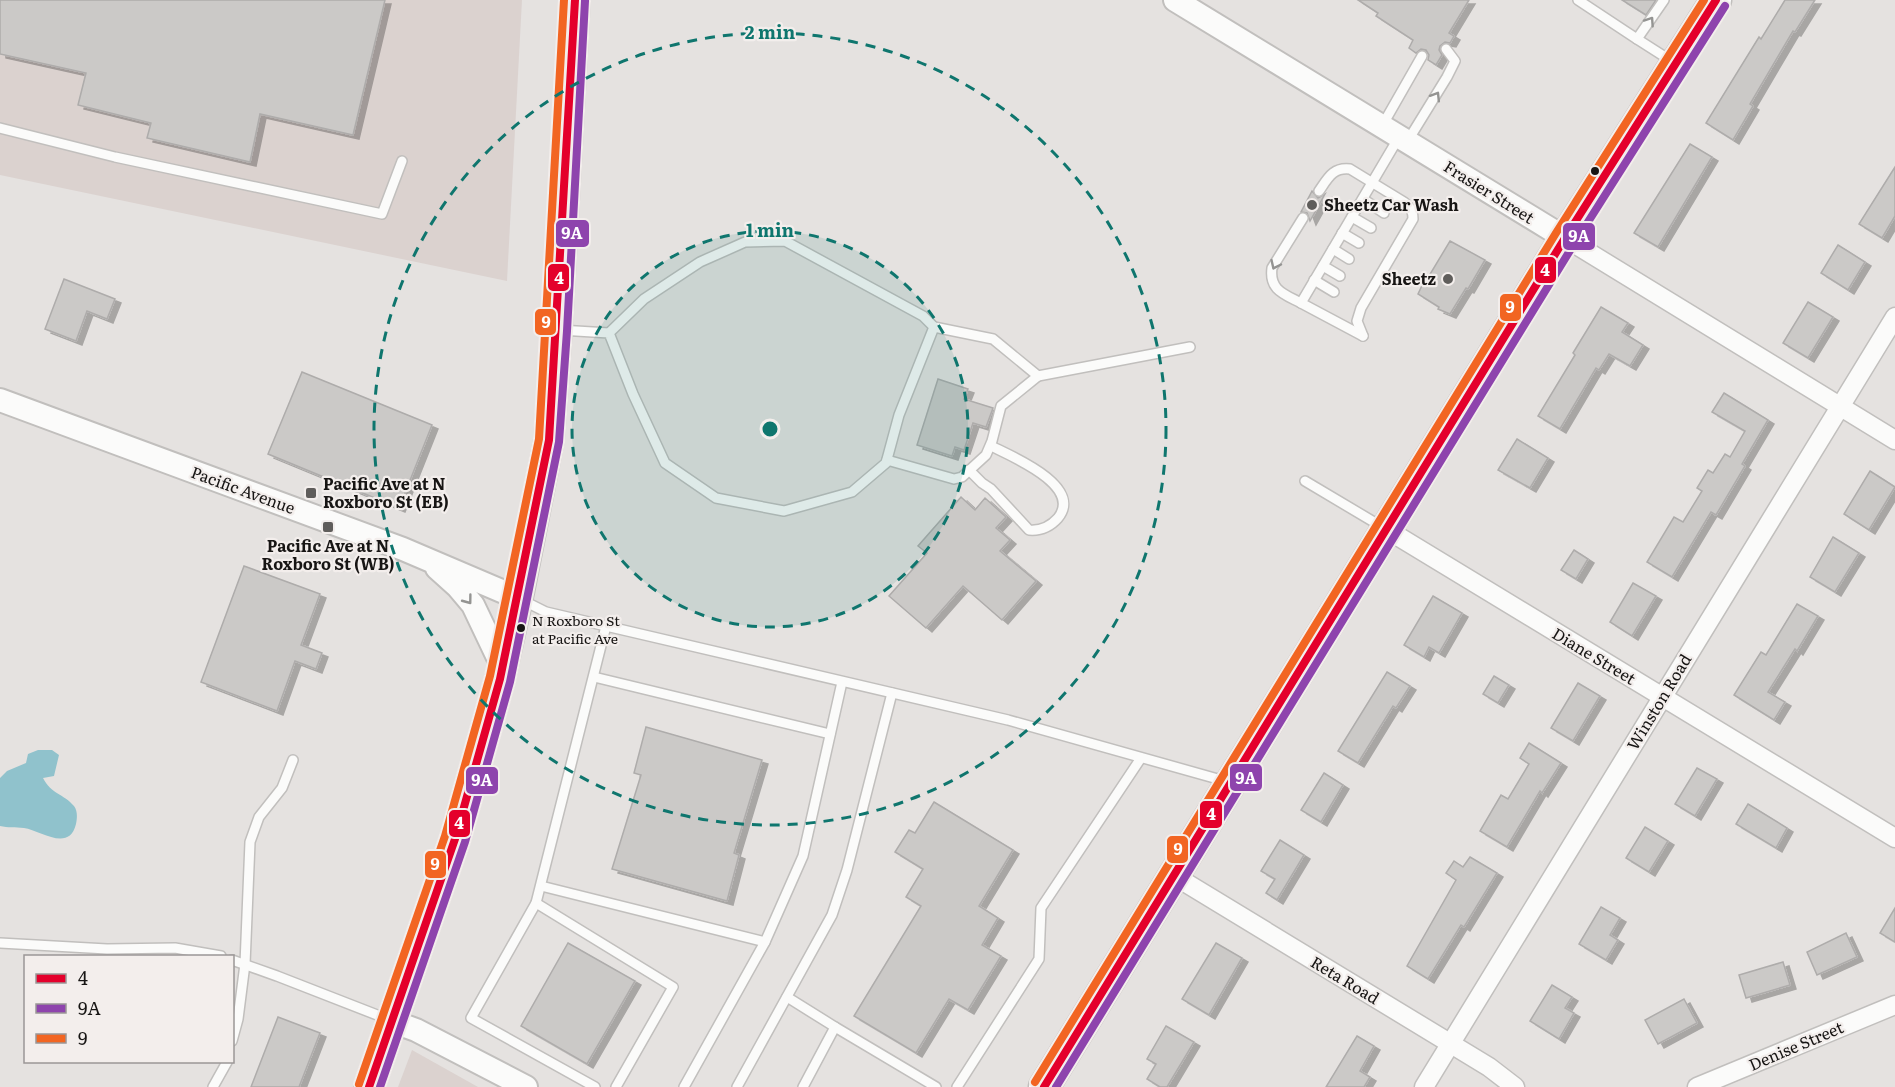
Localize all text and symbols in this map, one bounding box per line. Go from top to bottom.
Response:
one-way arrow [1643,16,1654,27]
text: 2 min [745,18,796,45]
one-way arrow [1428,92,1440,102]
street label: Frasier Street [1440,154,1540,229]
unlabelled marker [1589,165,1601,177]
place label: Sheetz Car Wash [1324,192,1459,216]
marker: Sheetz Car Wash [1305,198,1319,212]
text: 1 min [746,216,795,243]
line badge: 9A [555,219,590,248]
text: 9A [561,220,583,244]
line badge: 9A [1562,222,1596,251]
text: 9A [1568,223,1590,247]
line badge: 4 [1534,256,1557,284]
text: 4 [1540,257,1550,281]
one-way arrow [1271,259,1283,270]
line badge: 4 [547,263,570,292]
text: 4 [554,265,564,289]
place label: Sheetz [1382,266,1436,290]
marker: Sheetz [1441,272,1455,286]
line badge: 9 [1499,293,1522,322]
text: 9 [1505,294,1515,318]
line badge: 9 [534,308,557,336]
text: 9 [541,309,551,333]
centre of rings [760,419,780,439]
street label: Pacific Avenue [188,459,299,519]
place label: Pacific Ave at N Roxboro St (EB) [323,471,449,513]
marker: Pacific Ave at N Roxboro St (EB) [304,486,318,500]
marker: Pacific Ave at N Roxboro St (WB) [321,520,335,534]
place label: Pacific Ave at N Roxboro St (WB) [262,533,394,575]
one-way arrow [461,594,472,605]
place label: N Roxboro St at Pacific Ave [532,610,620,648]
street label: Diane Street [1548,621,1641,690]
marker: N Roxboro St at Pacific Ave [515,622,527,634]
street label: Winston Road [1620,649,1696,754]
line badge: 9A [1229,763,1263,792]
text: 9A [1235,765,1257,789]
line badge: 9A [465,766,499,795]
text: 9A [471,767,493,791]
line badge: 4 [1199,800,1223,829]
text: 4 [1206,801,1216,825]
line badge: 4 [448,809,471,838]
text: 4 [454,810,464,834]
line badge: 9 [1166,835,1189,864]
text: 9 [1173,836,1183,860]
line badge: 9 [424,850,447,879]
text: 9 [430,851,440,875]
street label: Reta Road [1307,949,1384,1009]
legend [24,955,234,1063]
text: 4 [78,964,88,991]
text: 9A [78,994,101,1021]
street label: Denise Street [1745,1014,1847,1076]
text: 9 [78,1024,87,1051]

